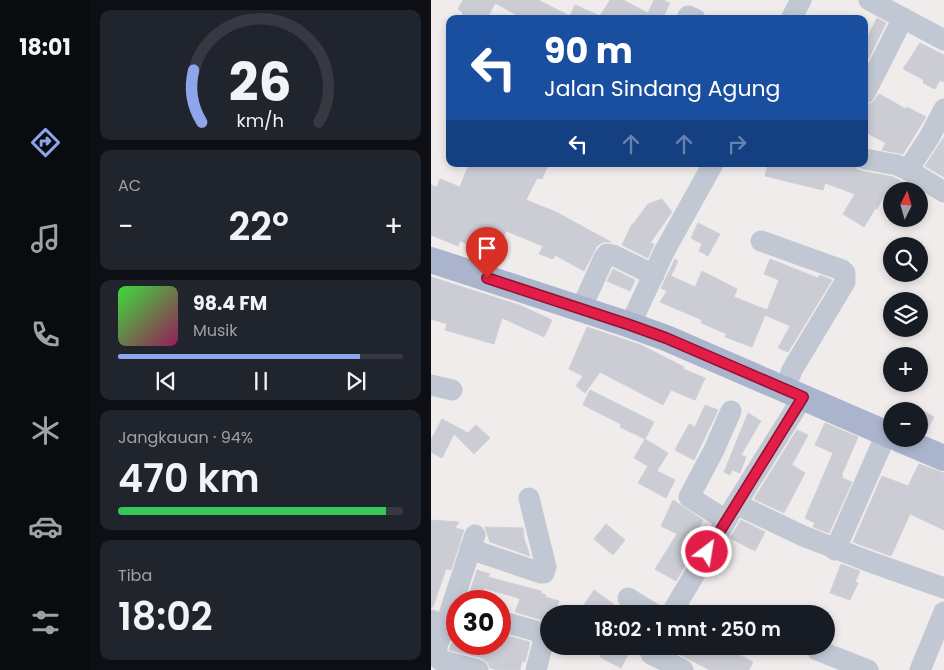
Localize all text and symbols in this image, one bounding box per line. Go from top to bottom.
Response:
text: 90 m [544,26,633,75]
text: 18:01 [19,32,71,63]
icon: left [461,35,526,100]
text: 26 [229,46,292,119]
text: Jalan Sindang Agung [544,73,780,104]
text: km/h [237,108,284,133]
icon: directions [28,125,63,160]
icon: left [564,130,592,158]
icon: ahead [617,130,645,158]
icon: ahead [670,130,698,158]
icon: right [723,130,751,158]
text: AC [118,174,141,197]
north arrow [883,182,929,228]
map controls [883,182,928,447]
text: 22° [228,200,289,253]
text: − [118,207,133,246]
text: + [384,207,403,246]
icon: music [28,221,63,256]
pin [466,227,508,278]
icon: arrive [473,234,501,262]
button: search [883,237,928,282]
text: 98.4 FM [193,290,267,317]
button: layers [883,292,928,337]
icon: phone [28,317,63,352]
text: Musik [193,319,238,342]
button: + [883,347,928,392]
icon: previous [152,367,180,395]
icon: pause [247,367,275,395]
icon: next [342,367,370,395]
button: − [883,402,928,447]
icon: climate [28,413,63,448]
text: Jangkauan · 94% [118,426,253,449]
text: 470 km [118,452,260,505]
icon: car [28,509,63,544]
position arrow [680,525,732,577]
text: Tiba [118,564,152,587]
text: 18:02 [118,590,213,643]
speed limit sign: 30 [446,590,511,655]
icon: filters [28,605,63,640]
text: 18:02 · 1 mnt · 250 m [594,616,781,643]

